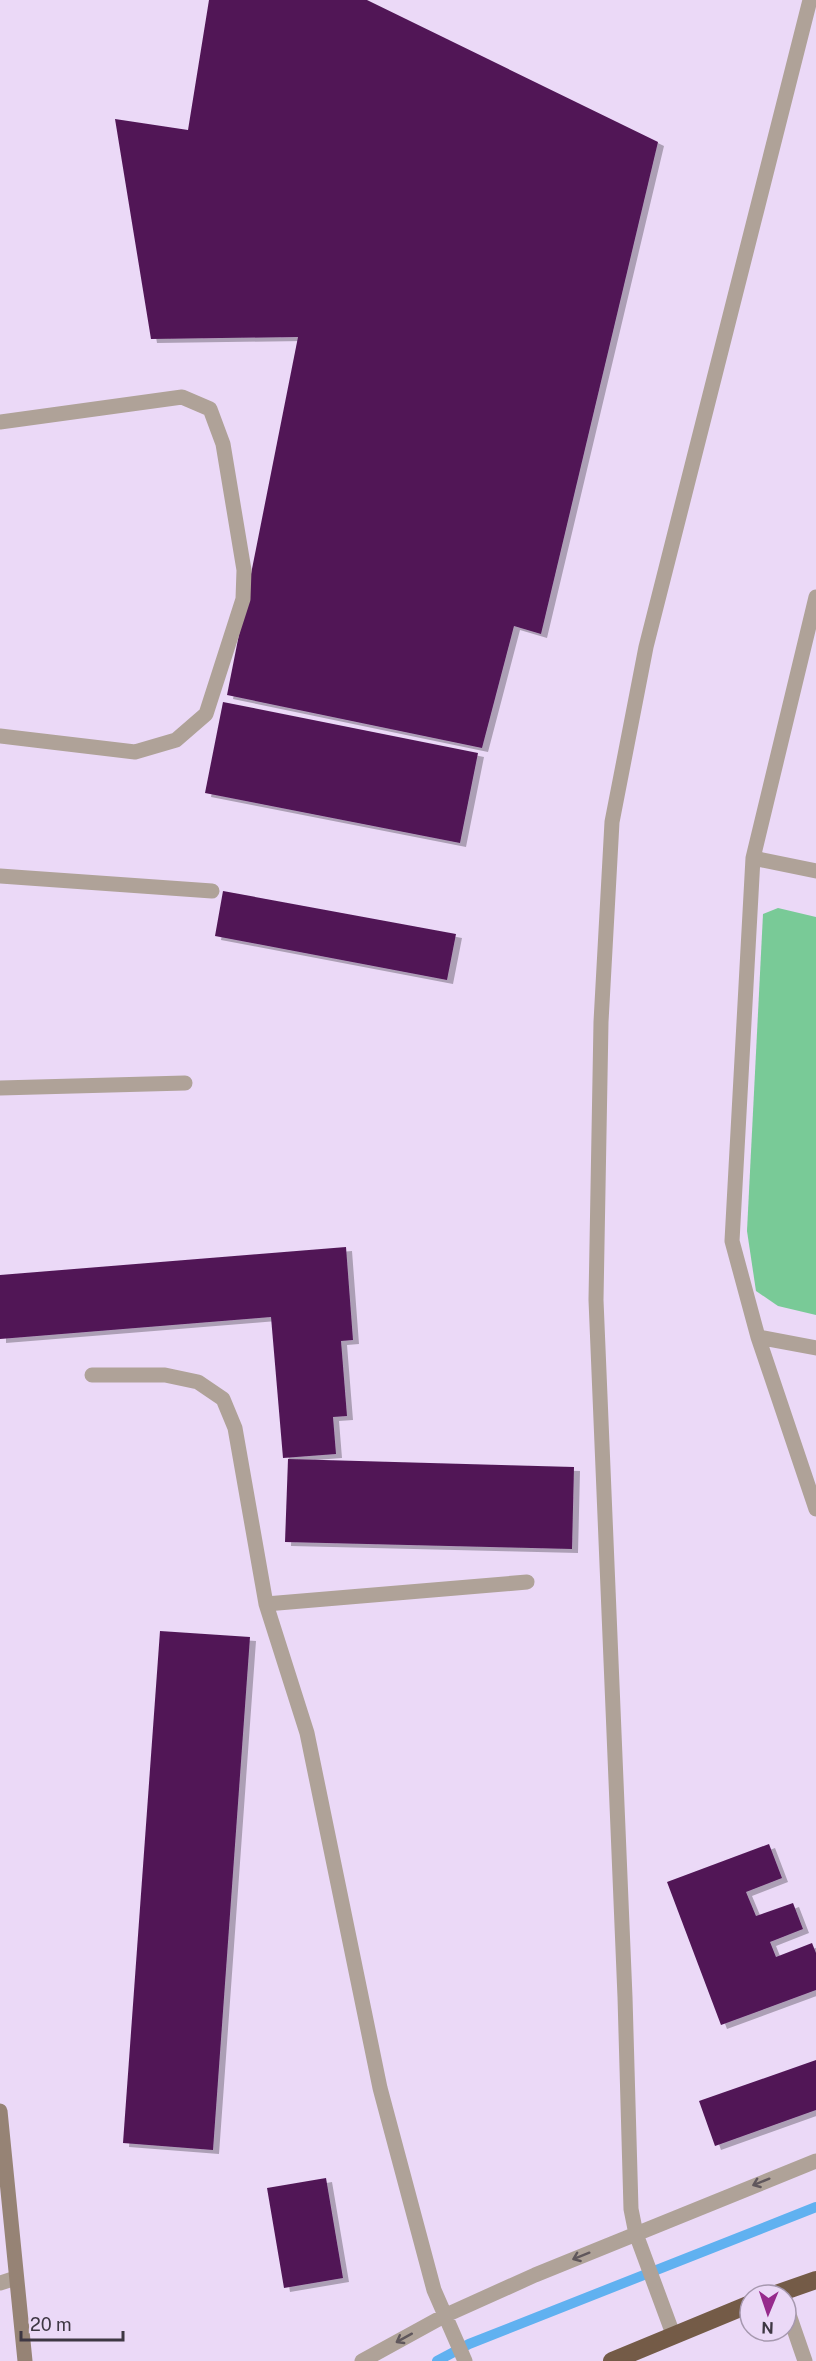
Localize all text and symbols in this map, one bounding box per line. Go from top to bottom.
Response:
one-way arrow [753,2177,771,2188]
one-way arrow [572,2251,591,2262]
north arrow [738,2283,798,2343]
scale bar [21,2304,123,2342]
text: 20 m [30,2314,72,2335]
text: N [761,2318,774,2337]
one-way arrow [396,2332,413,2344]

